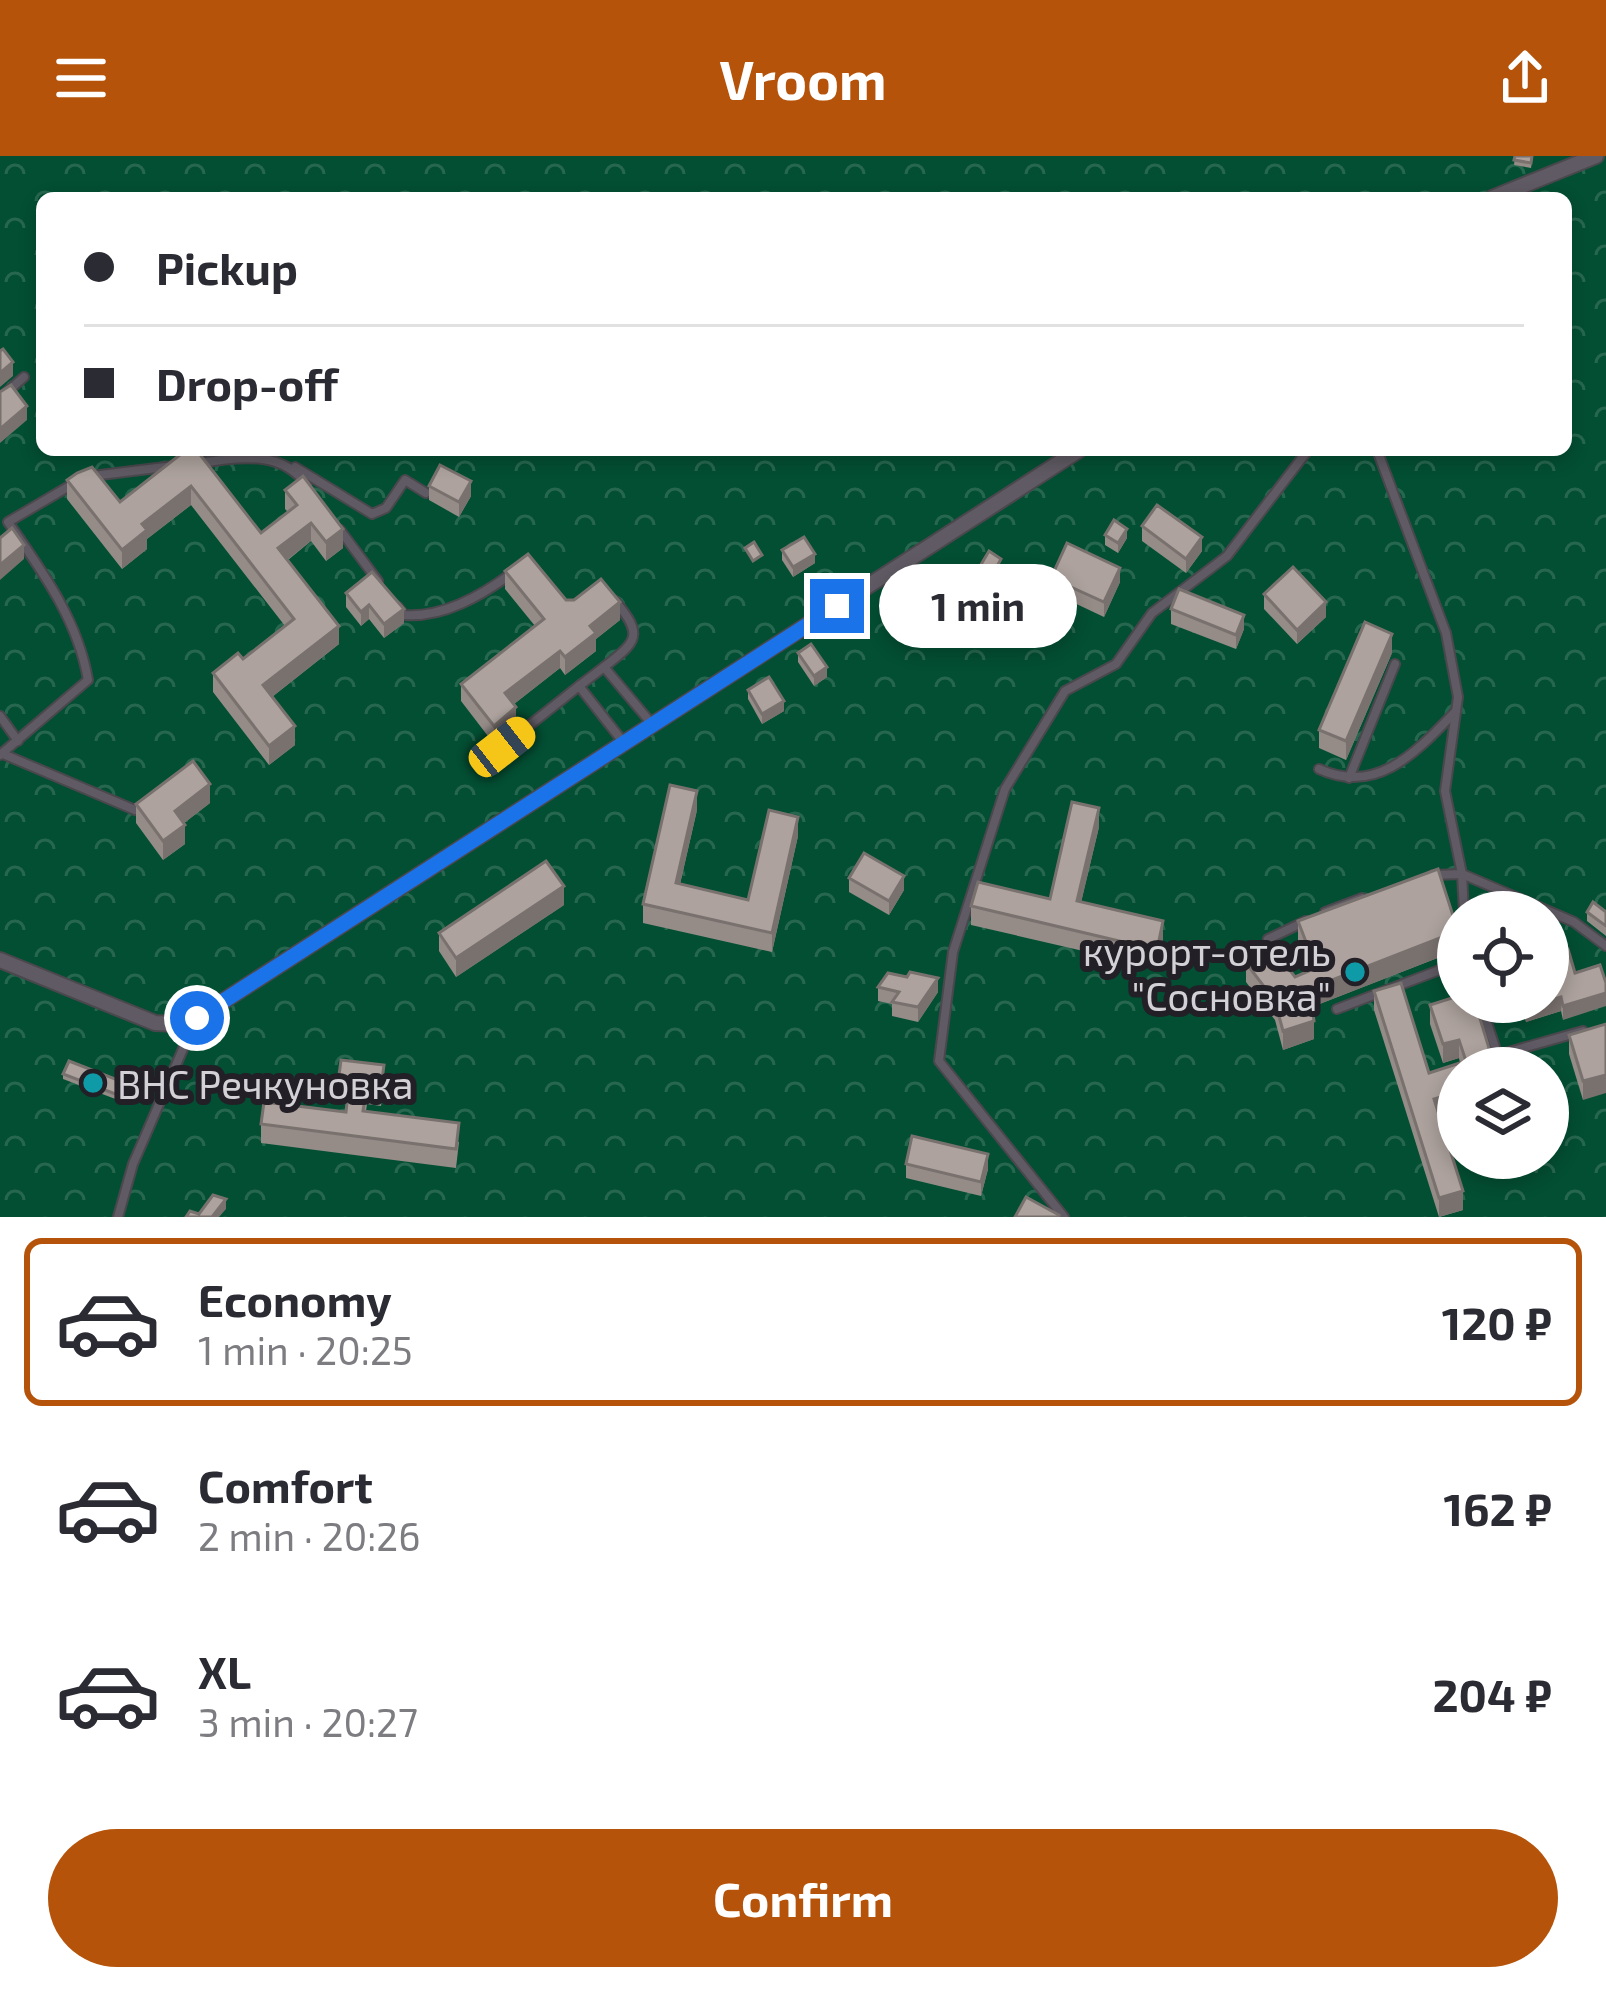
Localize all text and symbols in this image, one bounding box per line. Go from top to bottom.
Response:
icon: menu [48,45,114,111]
icon: share [1492,45,1558,111]
text: Vroom [719,46,887,111]
text: Pickup [156,240,298,294]
text: Drop-off [156,356,338,410]
callout: 1 min [879,564,1077,648]
route end [810,579,864,633]
text: 1 min [931,582,1025,629]
car [463,711,541,783]
map controls [1437,891,1569,1179]
button: locate [1437,891,1569,1023]
place label: курорт-отель "Сосновка" [1083,927,1331,1019]
marker: курорт-отель "Сосновка" [1342,959,1368,985]
route start [170,991,224,1045]
button: layers [1437,1047,1569,1179]
place label: ВНС Речкуновка [117,1060,413,1108]
marker: ВНС Речкуновка [80,1070,106,1096]
icon: car [54,1268,162,1376]
text: Economy [198,1272,392,1326]
text: 120 ₽ [1442,1295,1552,1349]
text: 1 min · 20:25 [198,1326,413,1373]
icon: car [54,1454,162,1562]
text: Comfort [198,1458,373,1512]
text: 162 ₽ [1444,1481,1552,1535]
text: 2 min · 20:26 [198,1512,421,1559]
icon: car [54,1640,162,1748]
text: XL [198,1644,251,1698]
text: 204 ₽ [1432,1667,1552,1721]
text: 3 min · 20:27 [198,1698,418,1745]
button: Confirm [48,1829,1558,1967]

